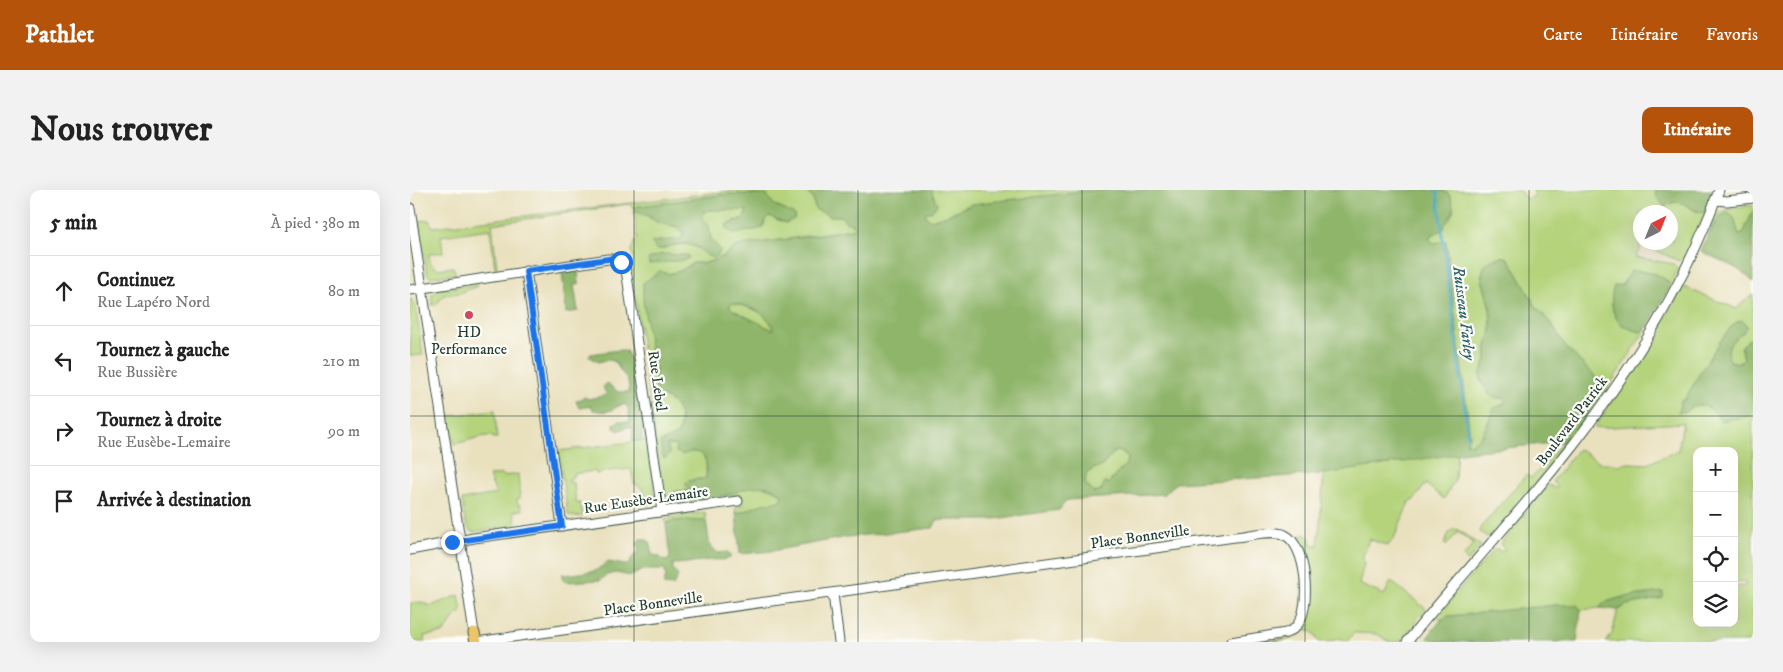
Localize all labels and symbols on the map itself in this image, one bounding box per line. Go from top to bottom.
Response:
north arrow [1633,205,1678,250]
route start [610,251,633,274]
water label: Ruisseau Farley [1448,264,1480,363]
marker: HD Performance [463,309,475,321]
place label: HD Performance [431,323,507,359]
street label: Rue Lebel [643,349,671,413]
street label: Boulevard Patrick [1532,372,1612,470]
street label: Rue Eusèbe-Lemaire [583,482,709,518]
street label: Place Bonneville [1089,521,1191,553]
route end [441,531,464,554]
street label: Place Bonneville [602,588,704,620]

